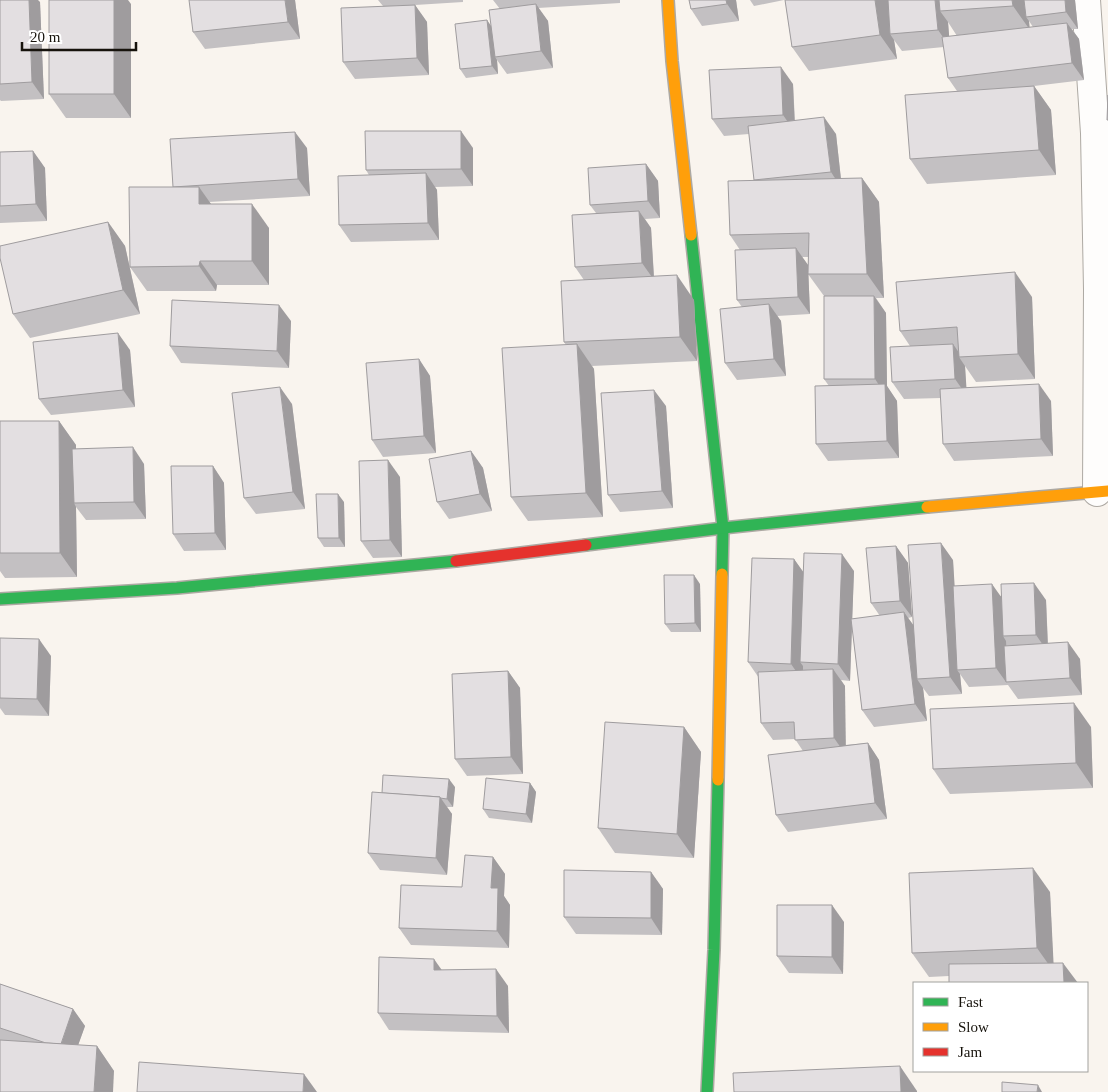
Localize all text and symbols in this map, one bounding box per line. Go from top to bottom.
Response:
scale bar [22,20,136,52]
text: 20 m [30,29,61,45]
legend [913,982,1088,1072]
text: Fast [958,994,984,1010]
text: Slow [958,1019,989,1035]
text: Jam [958,1044,982,1060]

